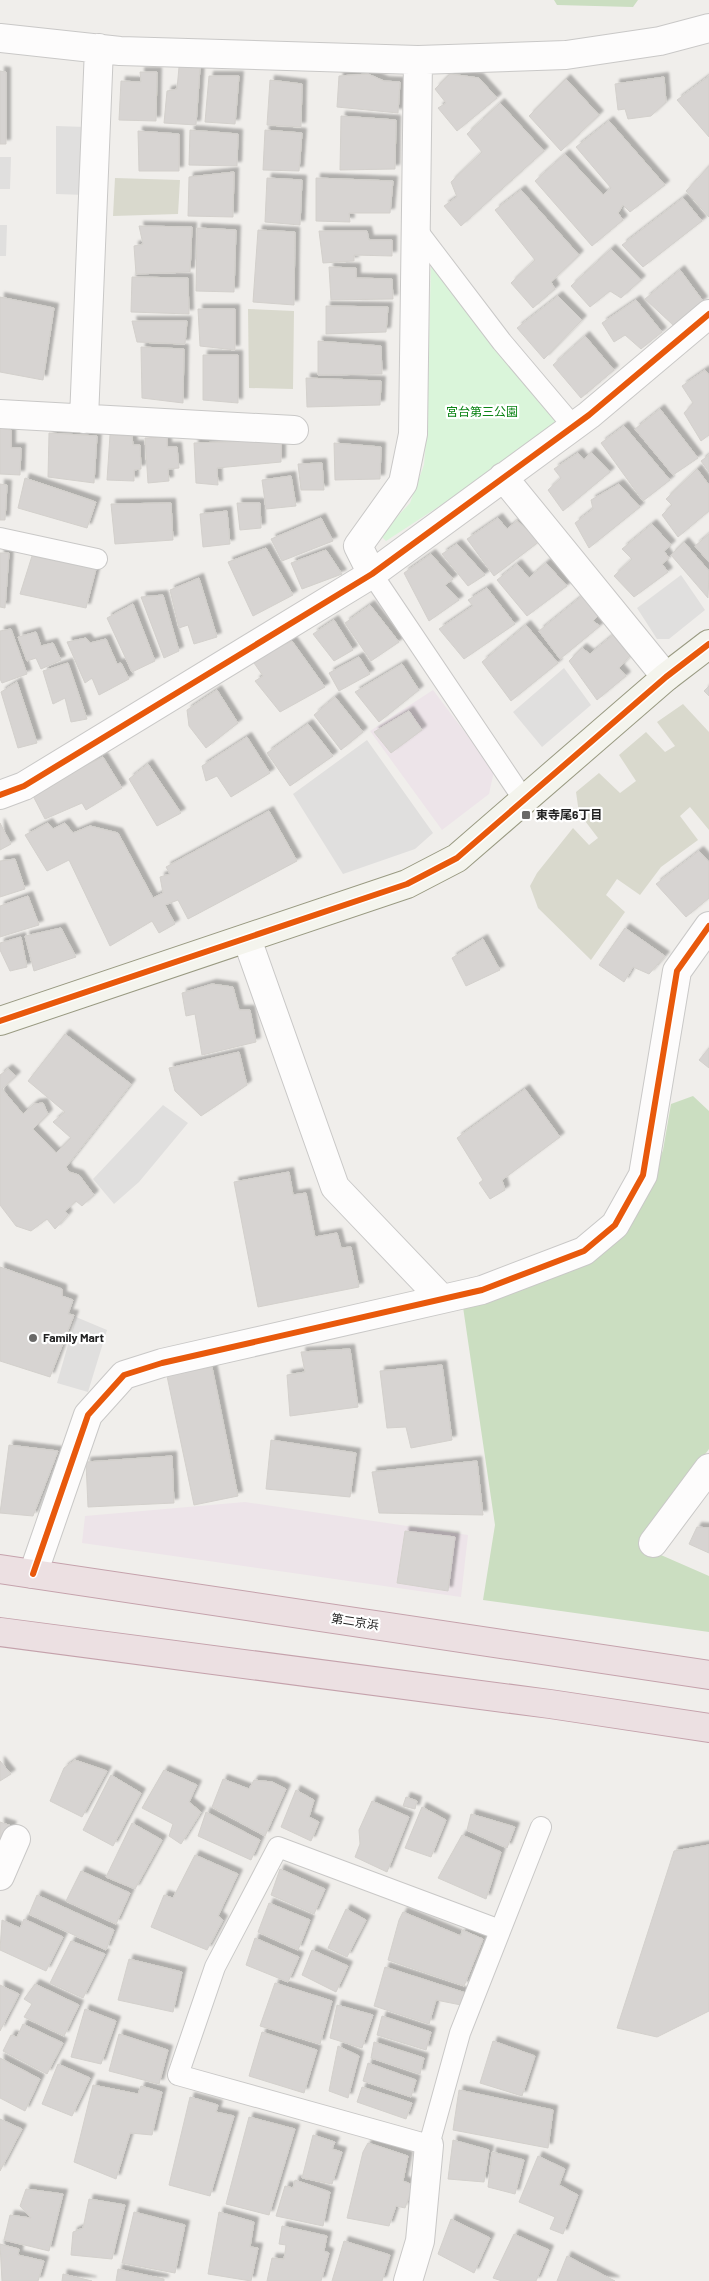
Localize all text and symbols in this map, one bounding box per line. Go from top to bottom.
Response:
park label: 宮台第三公園 [446,404,518,418]
place label: 東寺尾6丁目 [536,807,602,821]
marker: 東寺尾6丁目 [520,809,532,821]
place label: Family Mart [43,1330,105,1344]
marker: Family Mart [27,1332,39,1344]
street label: 第二京浜 [330,1610,380,1632]

